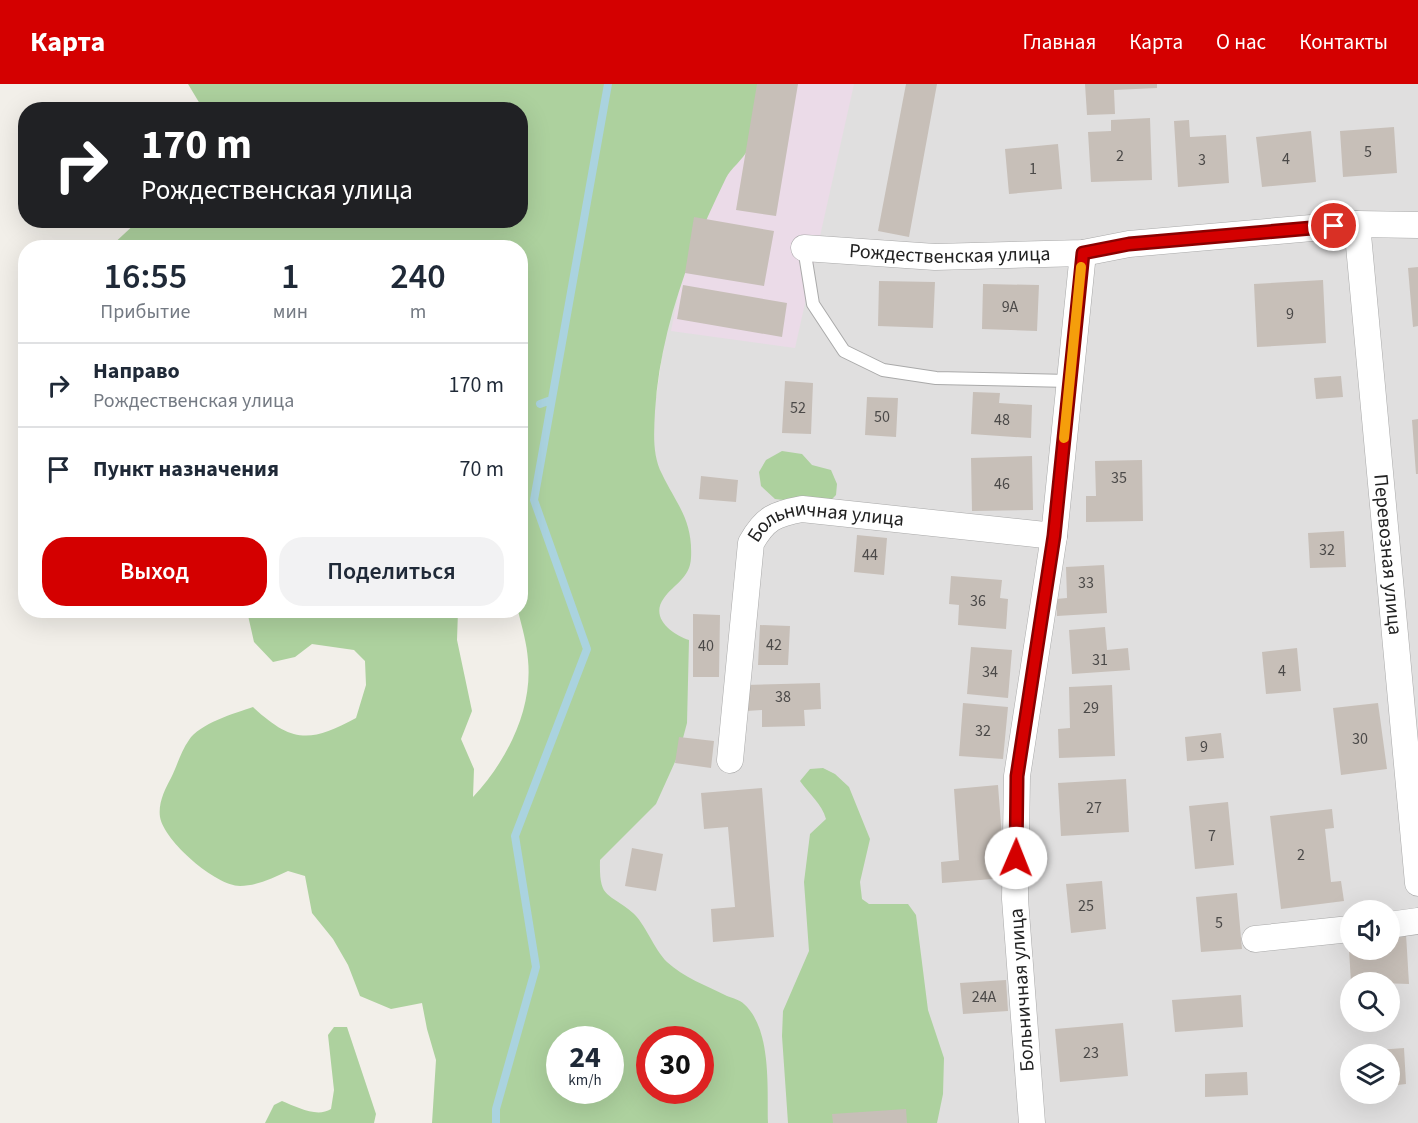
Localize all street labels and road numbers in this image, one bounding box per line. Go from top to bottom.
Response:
street label: Рождественская улица [848,237,1051,271]
street label: Перевозная улица [1366,473,1409,636]
street label: Больничная улица [741,494,905,548]
street label: Больничная улица [1002,907,1042,1073]

